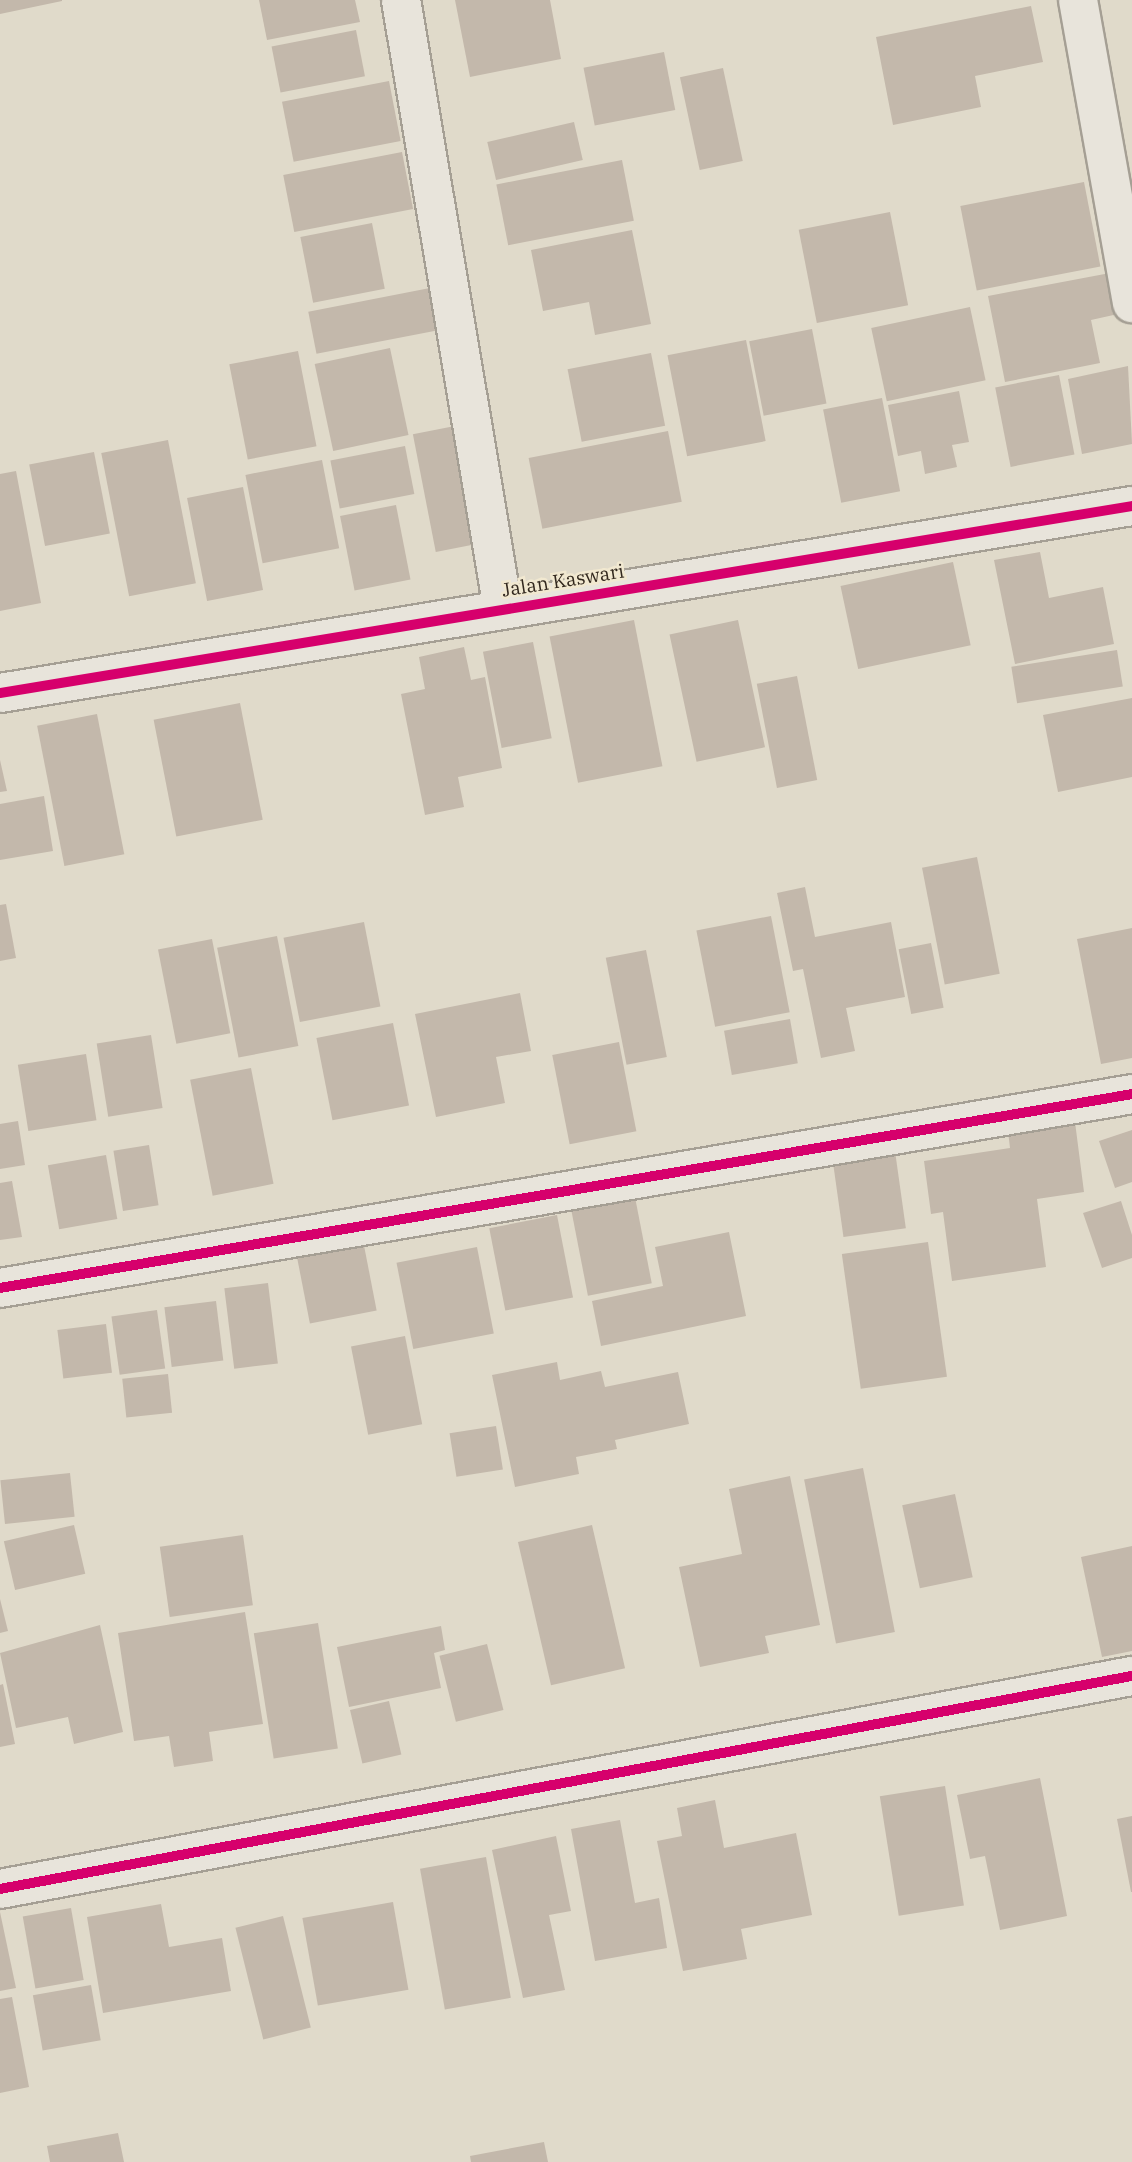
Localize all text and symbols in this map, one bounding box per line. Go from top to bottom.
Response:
street label: Jalan Kaswari [500,560,626,602]

